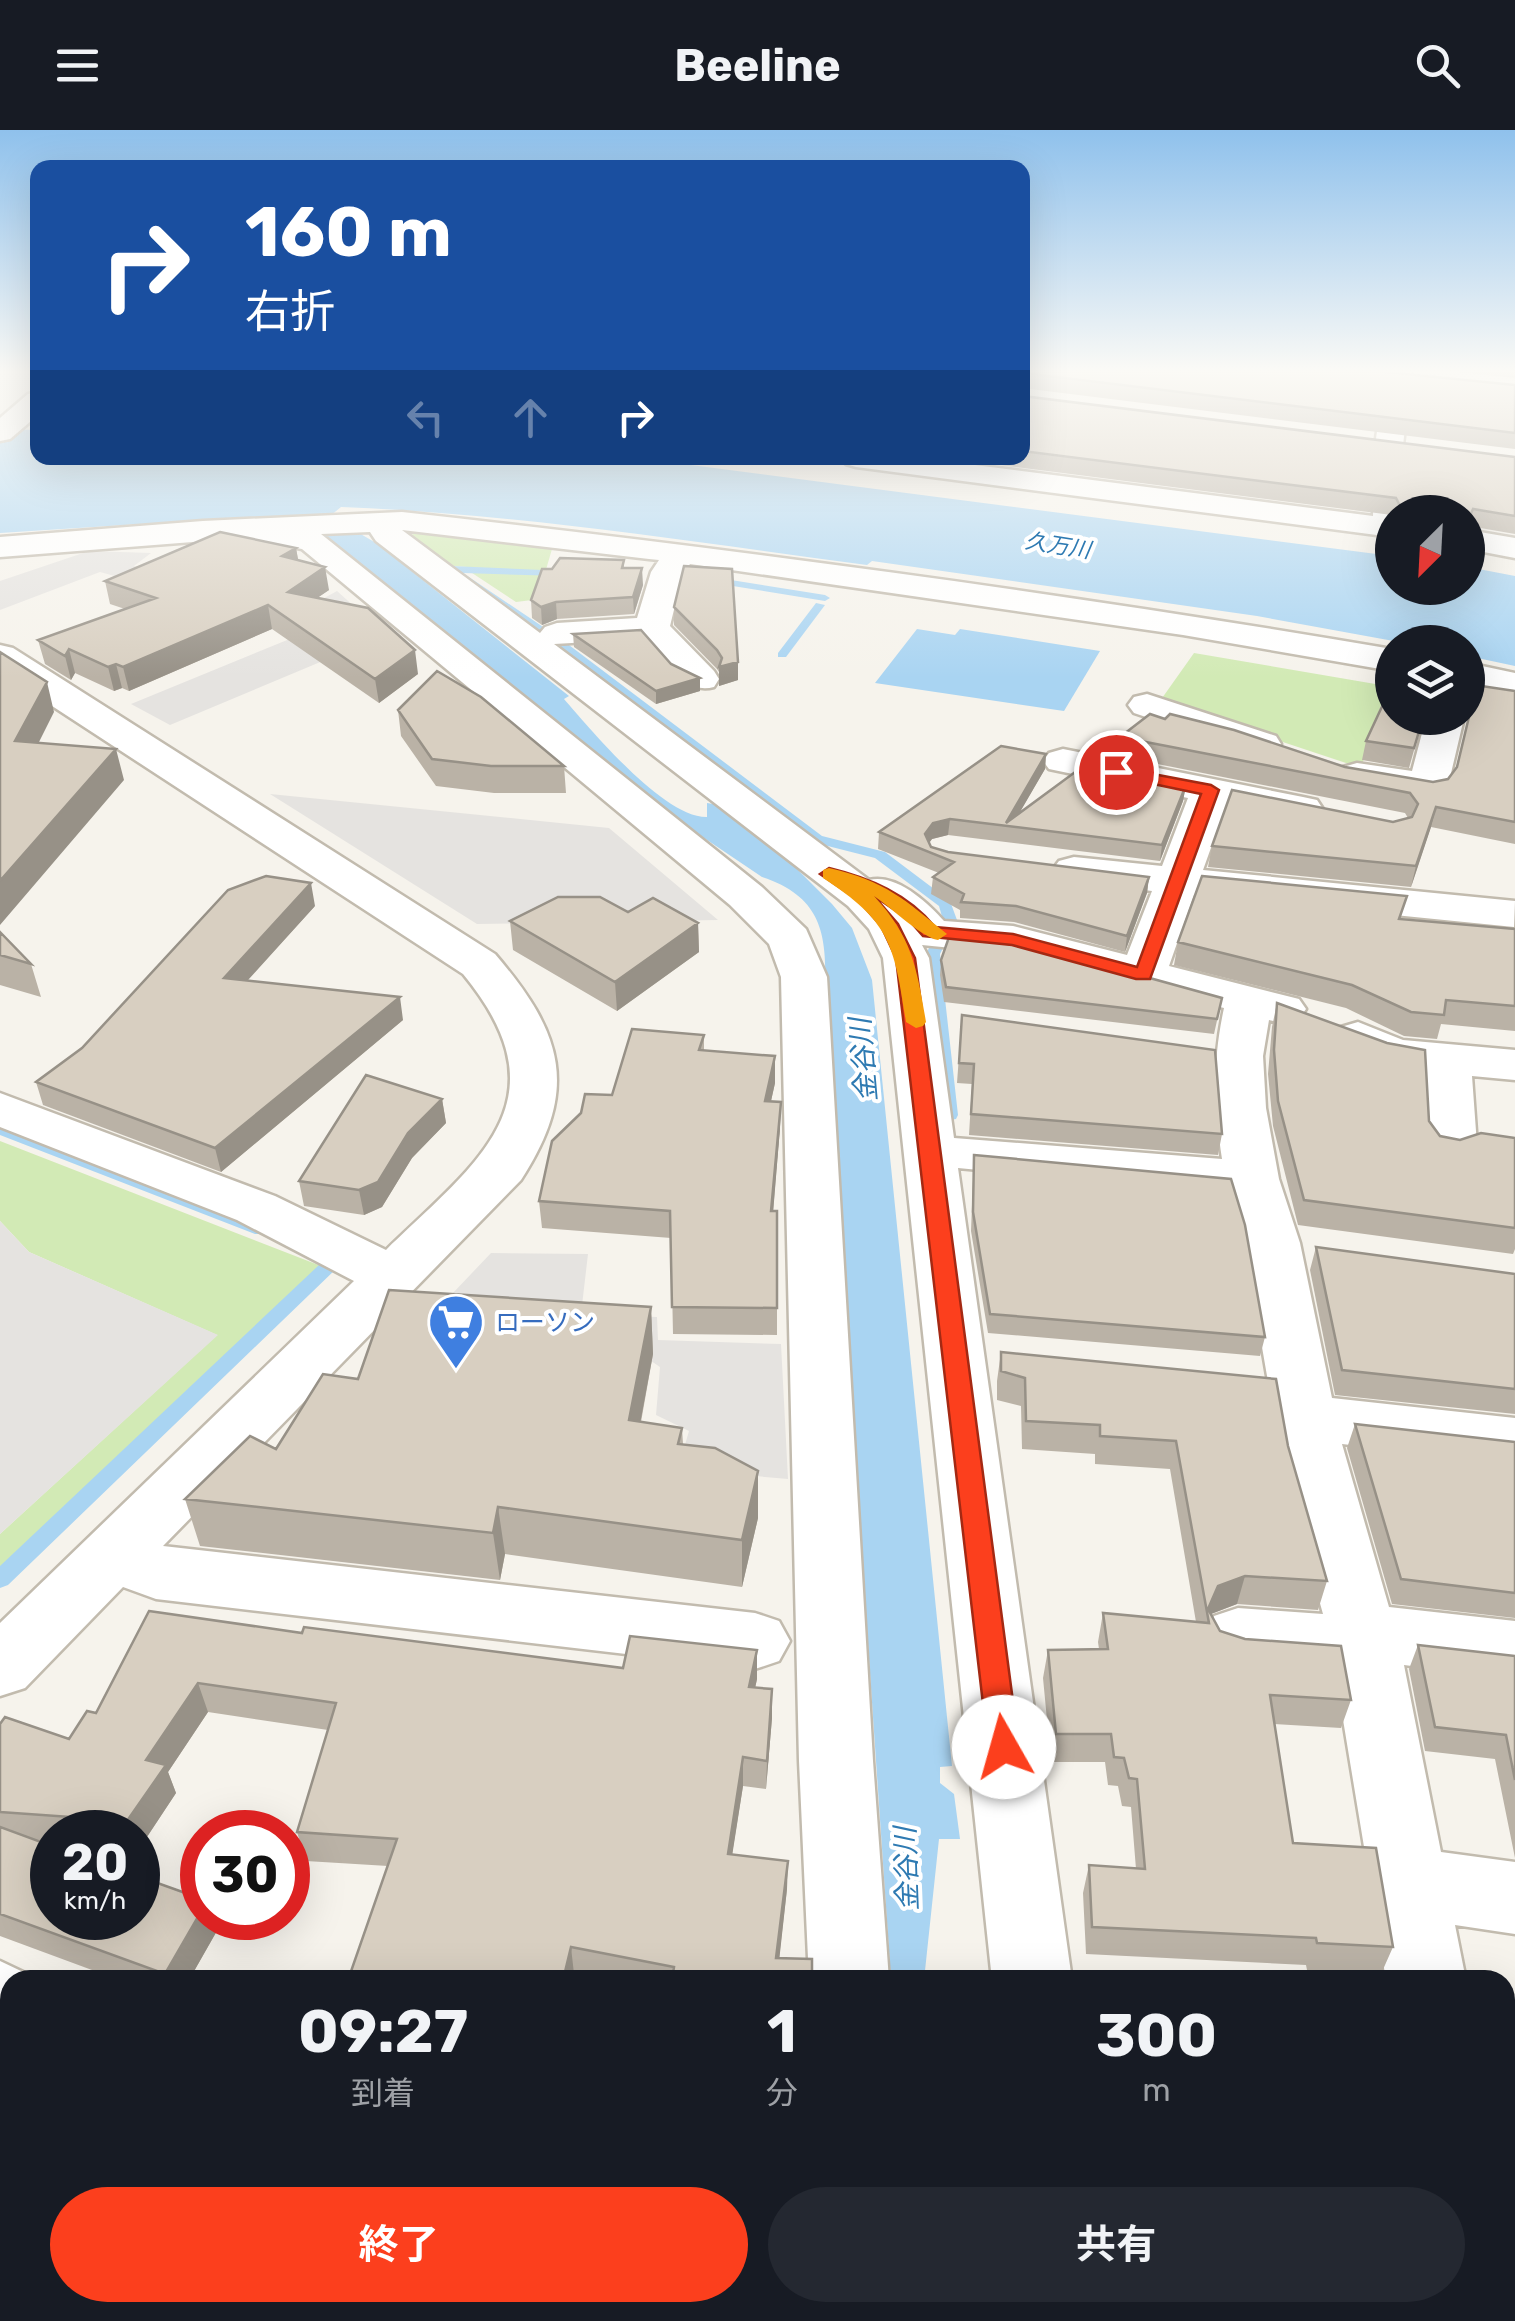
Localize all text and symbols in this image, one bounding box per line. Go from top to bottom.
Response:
icon: menu [50,38,105,93]
icon: search [1410,38,1465,93]
text: Beeline [674,39,841,92]
text: 160 m [245,191,452,274]
icon: right [80,200,210,330]
text: 右折 [245,285,335,338]
icon: left [398,390,453,445]
icon: ahead [503,390,558,445]
icon: right [608,390,663,445]
north arrow [1375,495,1485,605]
map controls [1375,495,1485,735]
water label: 久万川 [1023,527,1095,564]
button: layers [1375,625,1485,735]
pin [1074,730,1159,815]
icon: arrive [1089,745,1144,800]
water label: 金谷川 [843,1014,884,1103]
supermarket icon: ローソン [426,1292,486,1371]
place label: ローソン [495,1308,595,1337]
position arrow [952,1695,1056,1799]
speed limit sign: 30 [180,1810,310,1940]
water label: 金谷川 [888,1823,924,1912]
text: 20 [62,1833,128,1893]
text: km/h [64,1886,126,1915]
text: 09:27 [298,1996,468,2067]
text: 1 [767,1996,797,2067]
text: 300 [1096,2000,1217,2071]
text: m [1142,2071,1171,2109]
text: 到着 [351,2074,415,2112]
text: 分 [766,2074,798,2112]
button: 終了 [50,2187,748,2302]
button: 共有 [768,2187,1465,2302]

